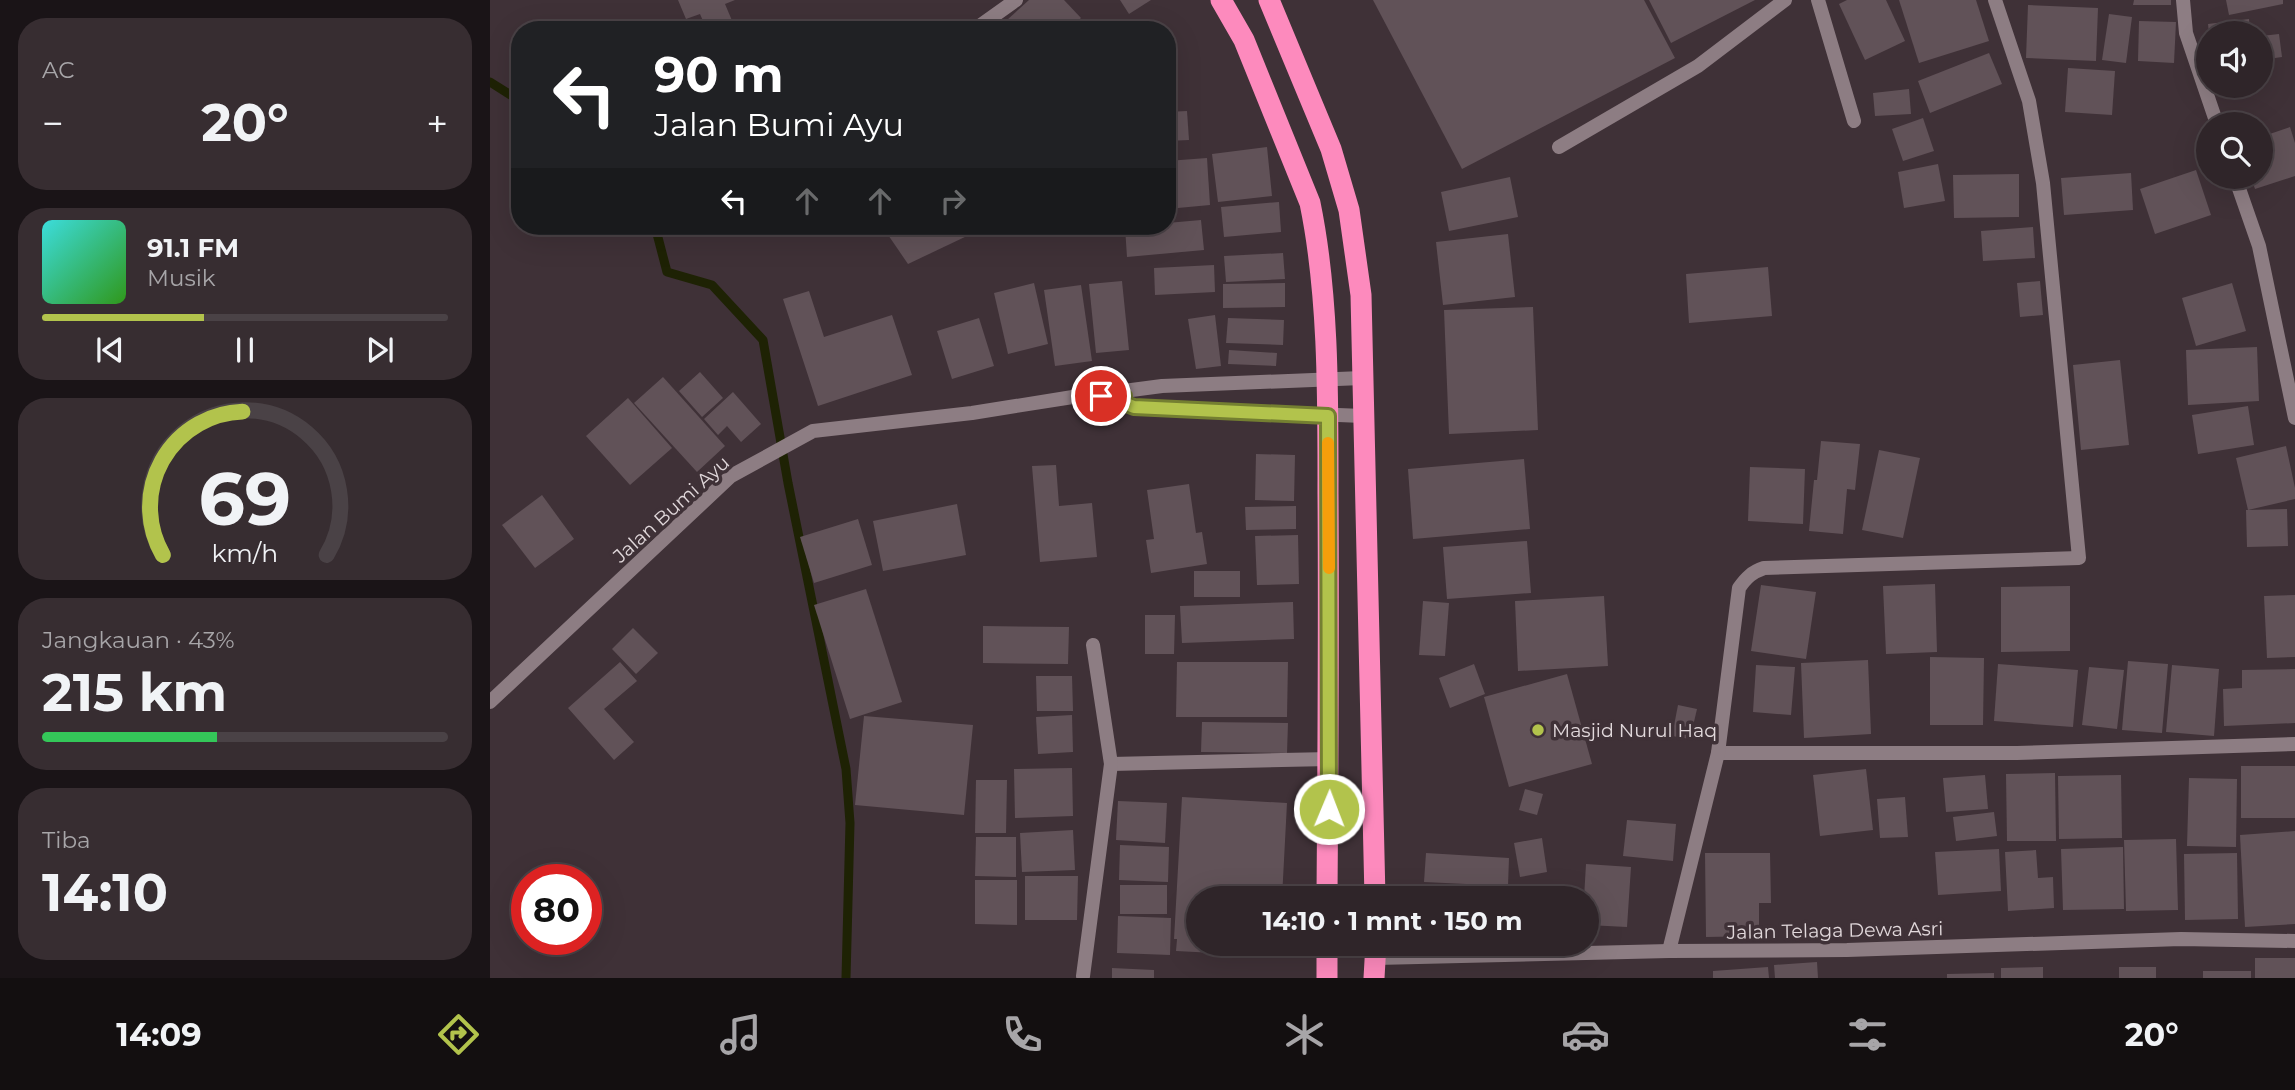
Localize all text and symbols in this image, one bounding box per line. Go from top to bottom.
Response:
map controls [2196,21,2273,189]
button: sound [2196,21,2273,98]
text: 90 m [654,45,784,104]
icon: left [539,49,630,140]
text: AC [42,56,75,84]
text: 20° [201,91,289,154]
text: − [42,100,64,147]
text: + [426,100,448,147]
text: Jalan Bumi Ayu [654,105,904,144]
button: search [2196,112,2273,189]
icon: left [715,182,753,220]
icon: ahead [788,182,826,220]
icon: ahead [861,182,899,220]
icon: right [934,182,972,220]
text: 91.1 FM [147,232,239,264]
text: Musik [147,264,216,292]
icon: previous [91,331,129,369]
icon: pause [226,331,264,369]
icon: next [361,331,399,369]
pin [1071,366,1131,426]
icon: arrive [1082,377,1120,415]
street label: Jalan Bumi Ayu [608,451,734,568]
text: 69 [199,455,291,543]
text: km/h [212,538,278,568]
text: Jangkauan · 43% [42,626,235,654]
text: 215 km [42,661,227,724]
place label: Masjid Nurul Haq [1552,719,1717,742]
marker: Masjid Nurul Haq [1530,722,1546,738]
position arrow [1292,772,1366,846]
text: Tiba [42,826,90,854]
text: 14:10 [42,861,168,924]
speed limit sign: 80 [511,864,602,955]
text: 14:10 · 1 mnt · 150 m [1262,905,1523,937]
street label: Jalan Telaga Dewa Asri [1726,917,1944,944]
icon: directions [434,1010,483,1059]
icon: music [716,1010,765,1059]
icon: phone [998,1010,1047,1059]
icon: climate [1280,1010,1329,1059]
icon: car [1561,1010,1610,1059]
icon: filters [1843,1010,1892,1059]
text: 14:09 [116,1015,202,1054]
text: 20° [2125,1015,2179,1054]

